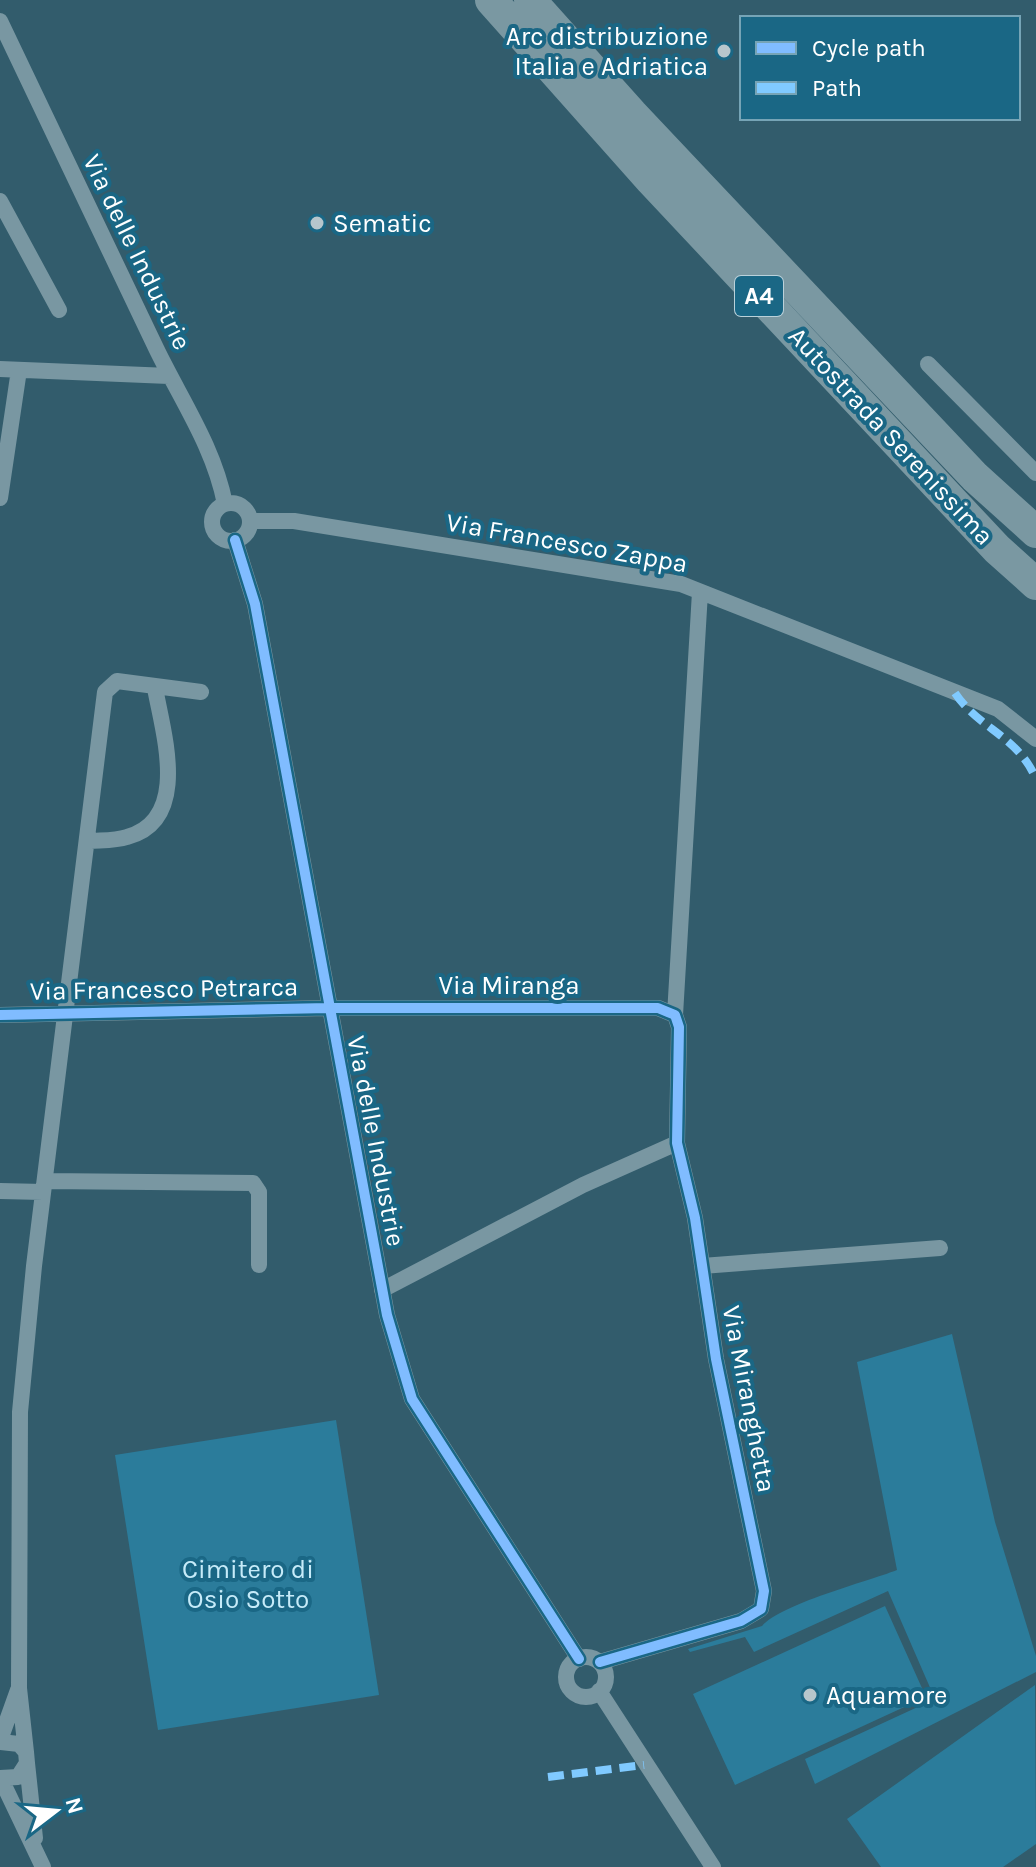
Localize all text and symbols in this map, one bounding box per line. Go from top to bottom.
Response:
legend [740,16,1020,120]
place label: Arc distribuzione Italia e Adriatica [506,21,708,82]
text: Cycle path [812,34,926,62]
marker: Arc distribuzione Italia e Adriatica [715,42,733,60]
text: Path [812,74,862,102]
street label: Via delle Industrie [76,149,198,355]
place label: Sematic [333,208,432,239]
marker: Sematic [308,214,326,232]
road number: A4 [735,276,783,316]
street label: Autostrada Serenissima [782,321,1000,551]
street label: Via Francesco Zappa [444,507,690,579]
street label: Via Miranga [438,970,580,1001]
street label: Via Francesco Petrarca [30,971,298,1007]
street label: Via delle Industrie [340,1033,412,1249]
street label: Via Miranghetta [716,1303,782,1495]
park label: Cimitero di Osio Sotto [182,1554,314,1615]
place label: Aquamore [826,1680,947,1711]
marker: Aquamore [801,1686,819,1704]
north arrow [16,1771,96,1851]
text: N [60,1795,89,1817]

